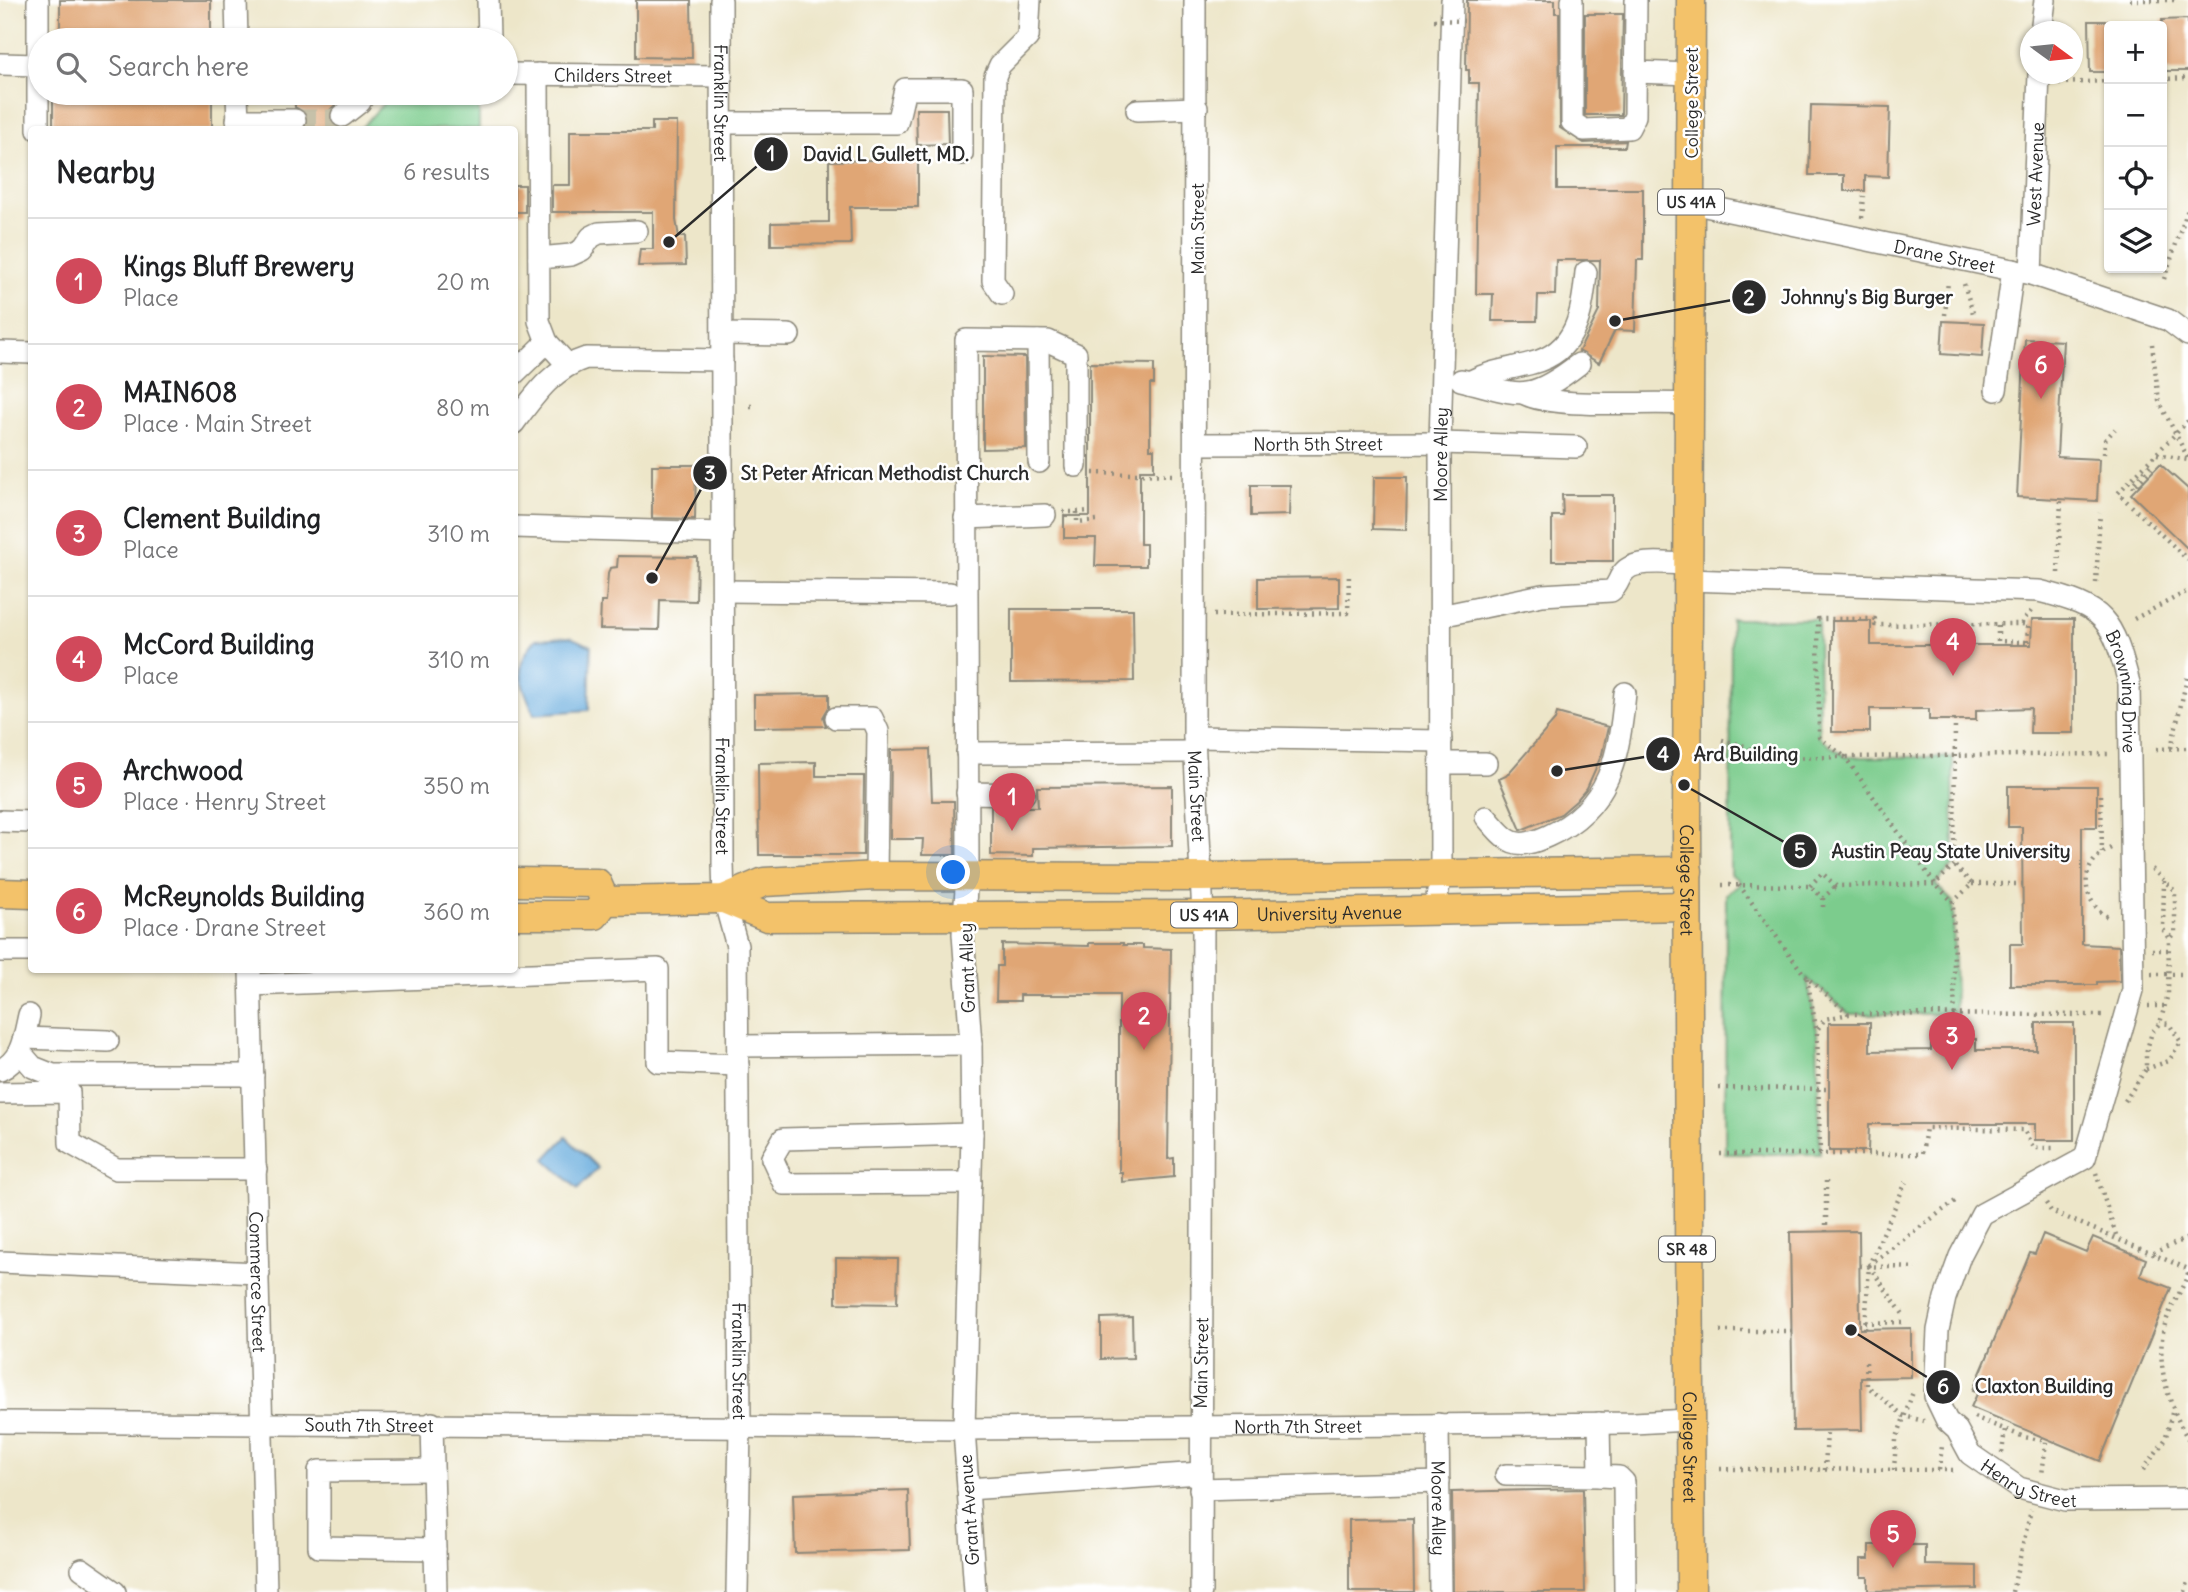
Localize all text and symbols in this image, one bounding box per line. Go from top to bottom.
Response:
north arrow [2020,21,2083,84]
map controls [2104,21,2167,273]
button: + [2104,21,2167,84]
search box [28,28,518,105]
street label: Franklin Street [710,44,733,162]
street label: College Street [1680,47,1703,159]
icon: search [52,48,90,86]
text: Search here [108,50,249,83]
street label: Childers Street [554,63,672,87]
button: − [2104,84,2167,147]
street label: West Avenue [2021,121,2049,227]
callout: David L Gullett, MD. [754,134,983,174]
text: 1 [767,140,775,167]
text: David L Gullett, MD. [803,142,969,166]
button: locate [2104,147,2167,210]
text: Nearby [56,153,156,191]
text: 6 results [403,157,490,186]
street label: Main Street [1186,183,1209,275]
road number: US 41A [1658,190,1724,214]
button: layers [2104,210,2167,273]
street label: Drane Street [1892,234,1997,278]
text: Kings Bluff Brewery [123,250,354,283]
text: 1 [74,267,84,296]
text: 20 m [437,267,490,296]
callout: Johnny's Big Burger [1732,277,1967,317]
text: Place [123,283,179,312]
text: 2 [1743,284,1755,311]
text: Johnny's Big Burger [1781,285,1953,309]
pin: 6 [2018,341,2064,399]
text: MAIN608 [123,376,237,409]
text: 2 [73,393,85,422]
text: 80 m [436,393,490,422]
street label: Moore Alley [1428,407,1452,502]
text: Place · Main Street [123,409,312,438]
street label: North 5th Street [1253,432,1383,455]
callout: St Peter African Methodist Church [692,453,1044,493]
text: 3 [704,460,716,487]
text: St Peter African Methodist Church [741,461,1029,485]
text: Clement Building [123,502,321,535]
text: 3 [72,519,86,548]
text: 310 m [427,519,490,548]
text: Place [123,535,179,564]
pin: 4 [1930,618,1976,676]
street label: Browning Drive [2101,626,2141,753]
text: McCord Building [123,628,315,661]
text: 4 [72,645,86,674]
text: 310 m [427,645,490,674]
text: Place [123,661,179,690]
callout: Ard Building [1645,734,1813,774]
street label: Franklin Street [711,737,734,855]
text: 4 [1657,741,1669,768]
text: Ard Building [1694,742,1798,766]
street label: Main Street [1183,750,1211,842]
text: Archwood [123,754,243,787]
text: 5 [72,771,86,800]
text: 350 m [423,771,490,800]
pin: 1 [989,773,1035,831]
text: Place · Henry Street [123,787,326,816]
street label: College Street [1676,824,1699,936]
callout: Austin Peay State University [1782,831,2084,871]
text: 5 [1794,837,1806,864]
text: Austin Peay State University [1832,839,2070,863]
your location [936,855,970,889]
text: McReynolds Building [123,880,365,913]
text: 6 [72,897,86,926]
text: 360 m [423,897,490,926]
street label: University Avenue [1256,900,1402,926]
road number: US 41A [1171,903,1237,928]
text: Place · Drane Street [123,913,326,942]
street label: Grant Alley [954,922,980,1014]
pin: 2 [1121,992,1167,1050]
pin: 3 [1929,1012,1975,1070]
street label: Commerce Street [245,1211,271,1353]
road number: SR 48 [1659,1236,1715,1261]
street label: Franklin Street [728,1302,751,1420]
street label: Main Street [1189,1317,1213,1409]
callout: Claxton Building [1925,1367,2127,1407]
text: 6 [1937,1373,1949,1400]
text: Claxton Building [1975,1374,2113,1398]
street label: College Street [1678,1391,1702,1503]
street label: South 7th Street [304,1413,434,1437]
street label: North 7th Street [1234,1414,1362,1438]
street label: Henry Street [1976,1453,2077,1512]
street label: Grant Avenue [954,1454,984,1566]
street label: Moore Alley [1427,1460,1451,1556]
pin: 5 [1870,1510,1916,1568]

